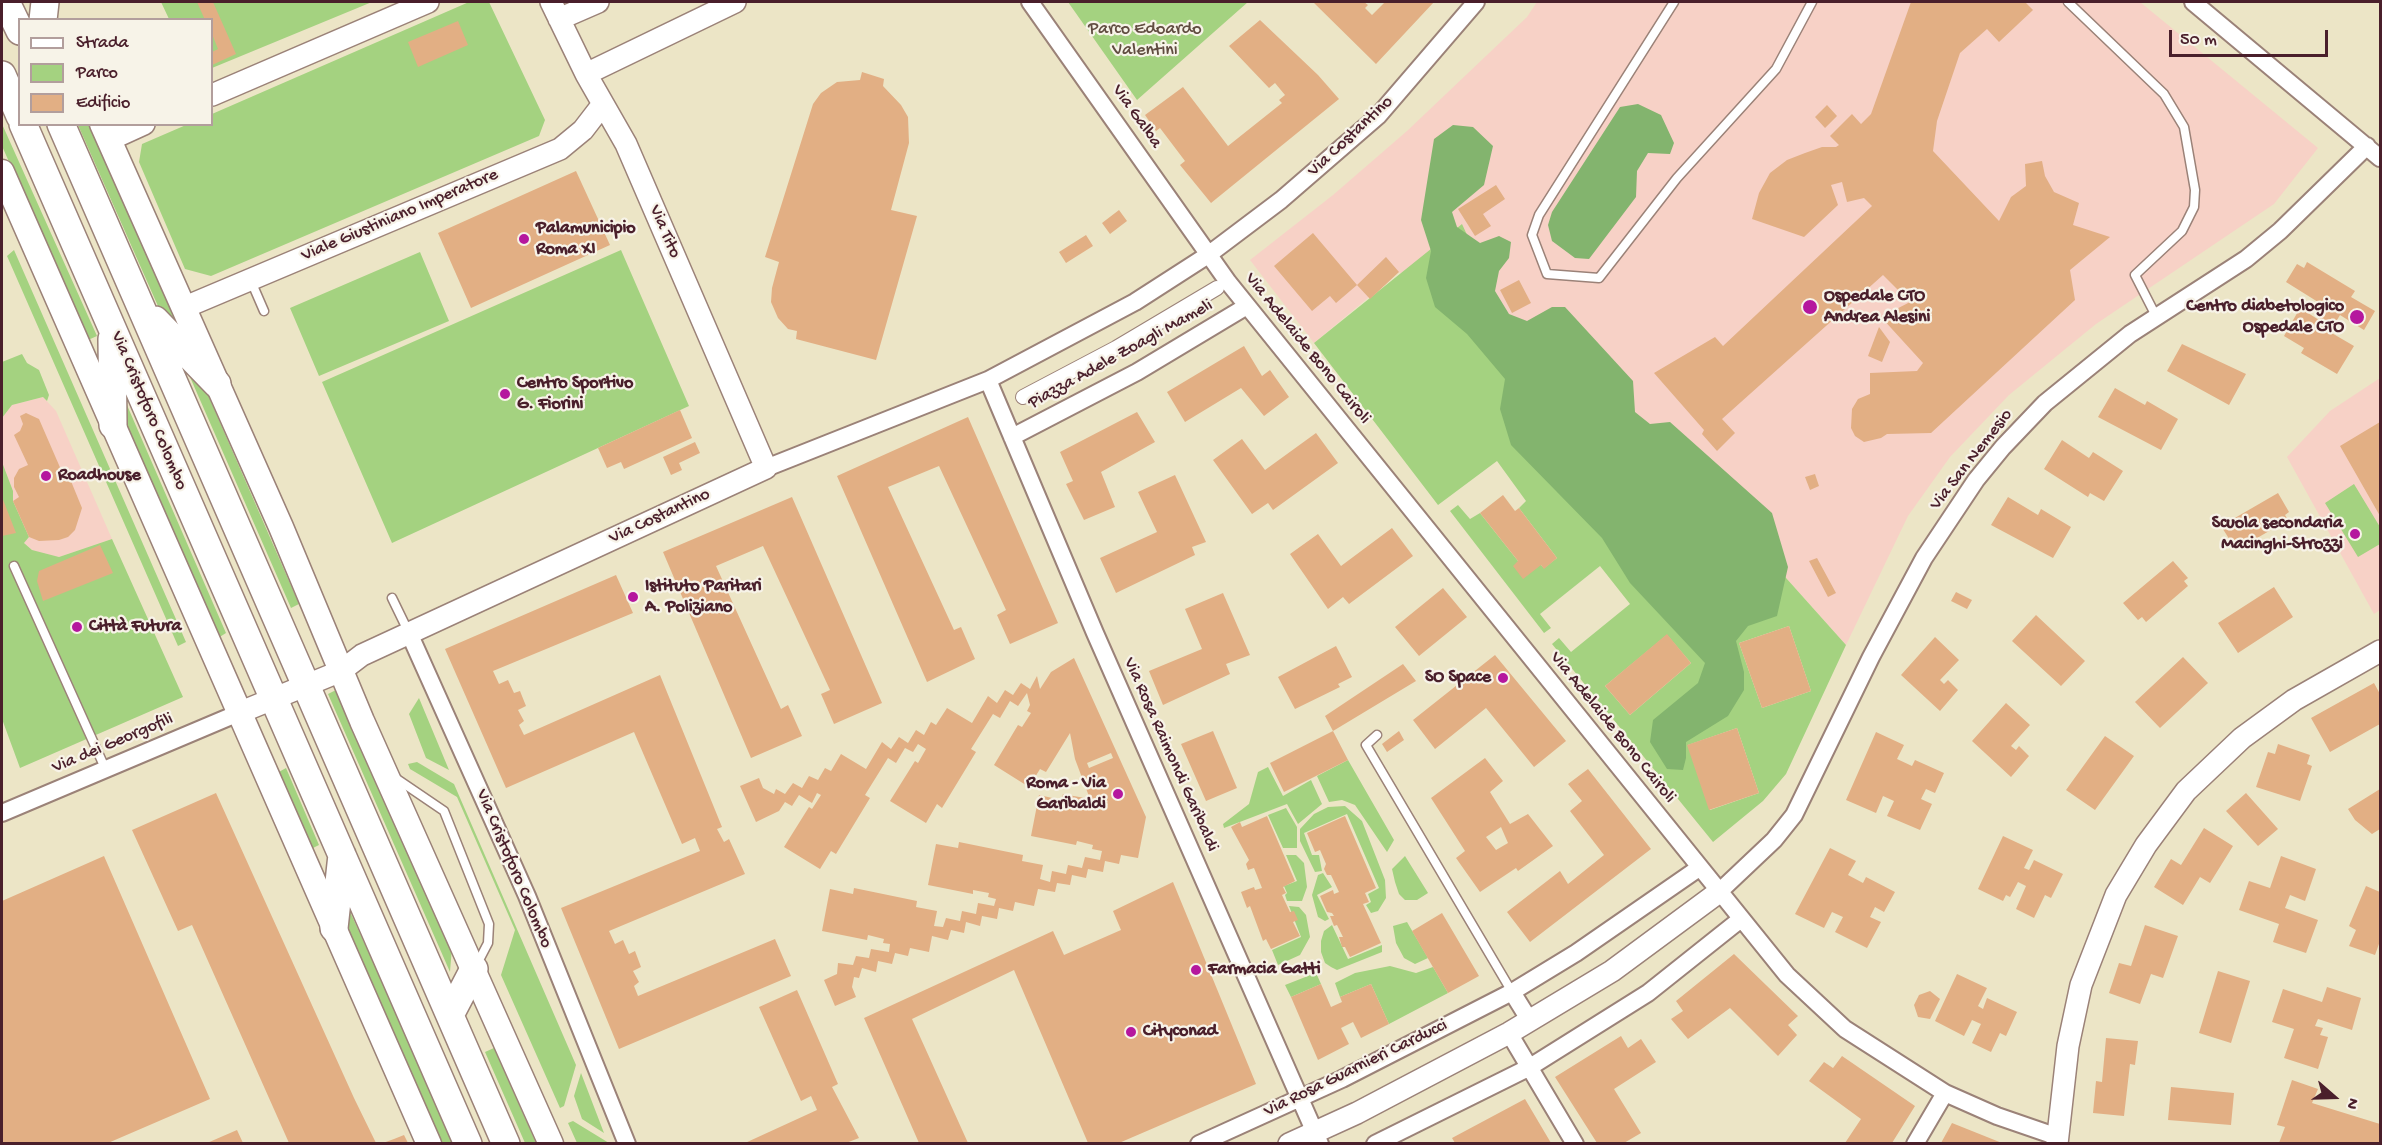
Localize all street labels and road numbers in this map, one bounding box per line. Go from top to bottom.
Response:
street label: Via Galba [1106,81,1166,153]
street label: Via Costantino [1304,92,1398,182]
street label: Viale Giustiniano Imperatore [298,165,502,267]
street label: Via Tito [643,202,685,262]
street label: Via Adelaide Bono Cairoli [1239,269,1375,429]
street label: Piazza Adele Zoagli Mameli [1025,295,1217,415]
street label: Via Cristoforo Colombo [105,328,191,494]
street label: Via San Nemesio [1926,405,2018,515]
street label: Via Costantino [606,484,714,550]
street label: Via Adelaide Bono Cairoli [1544,648,1680,808]
street label: Via Rosa Raimondi Garibaldi [1117,655,1223,855]
street label: Via dei Georgofili [49,709,177,779]
street label: Via Cristoforo Colombo [470,786,556,952]
street label: Via Rosa Guarnieri Carducci [1261,1015,1451,1123]

